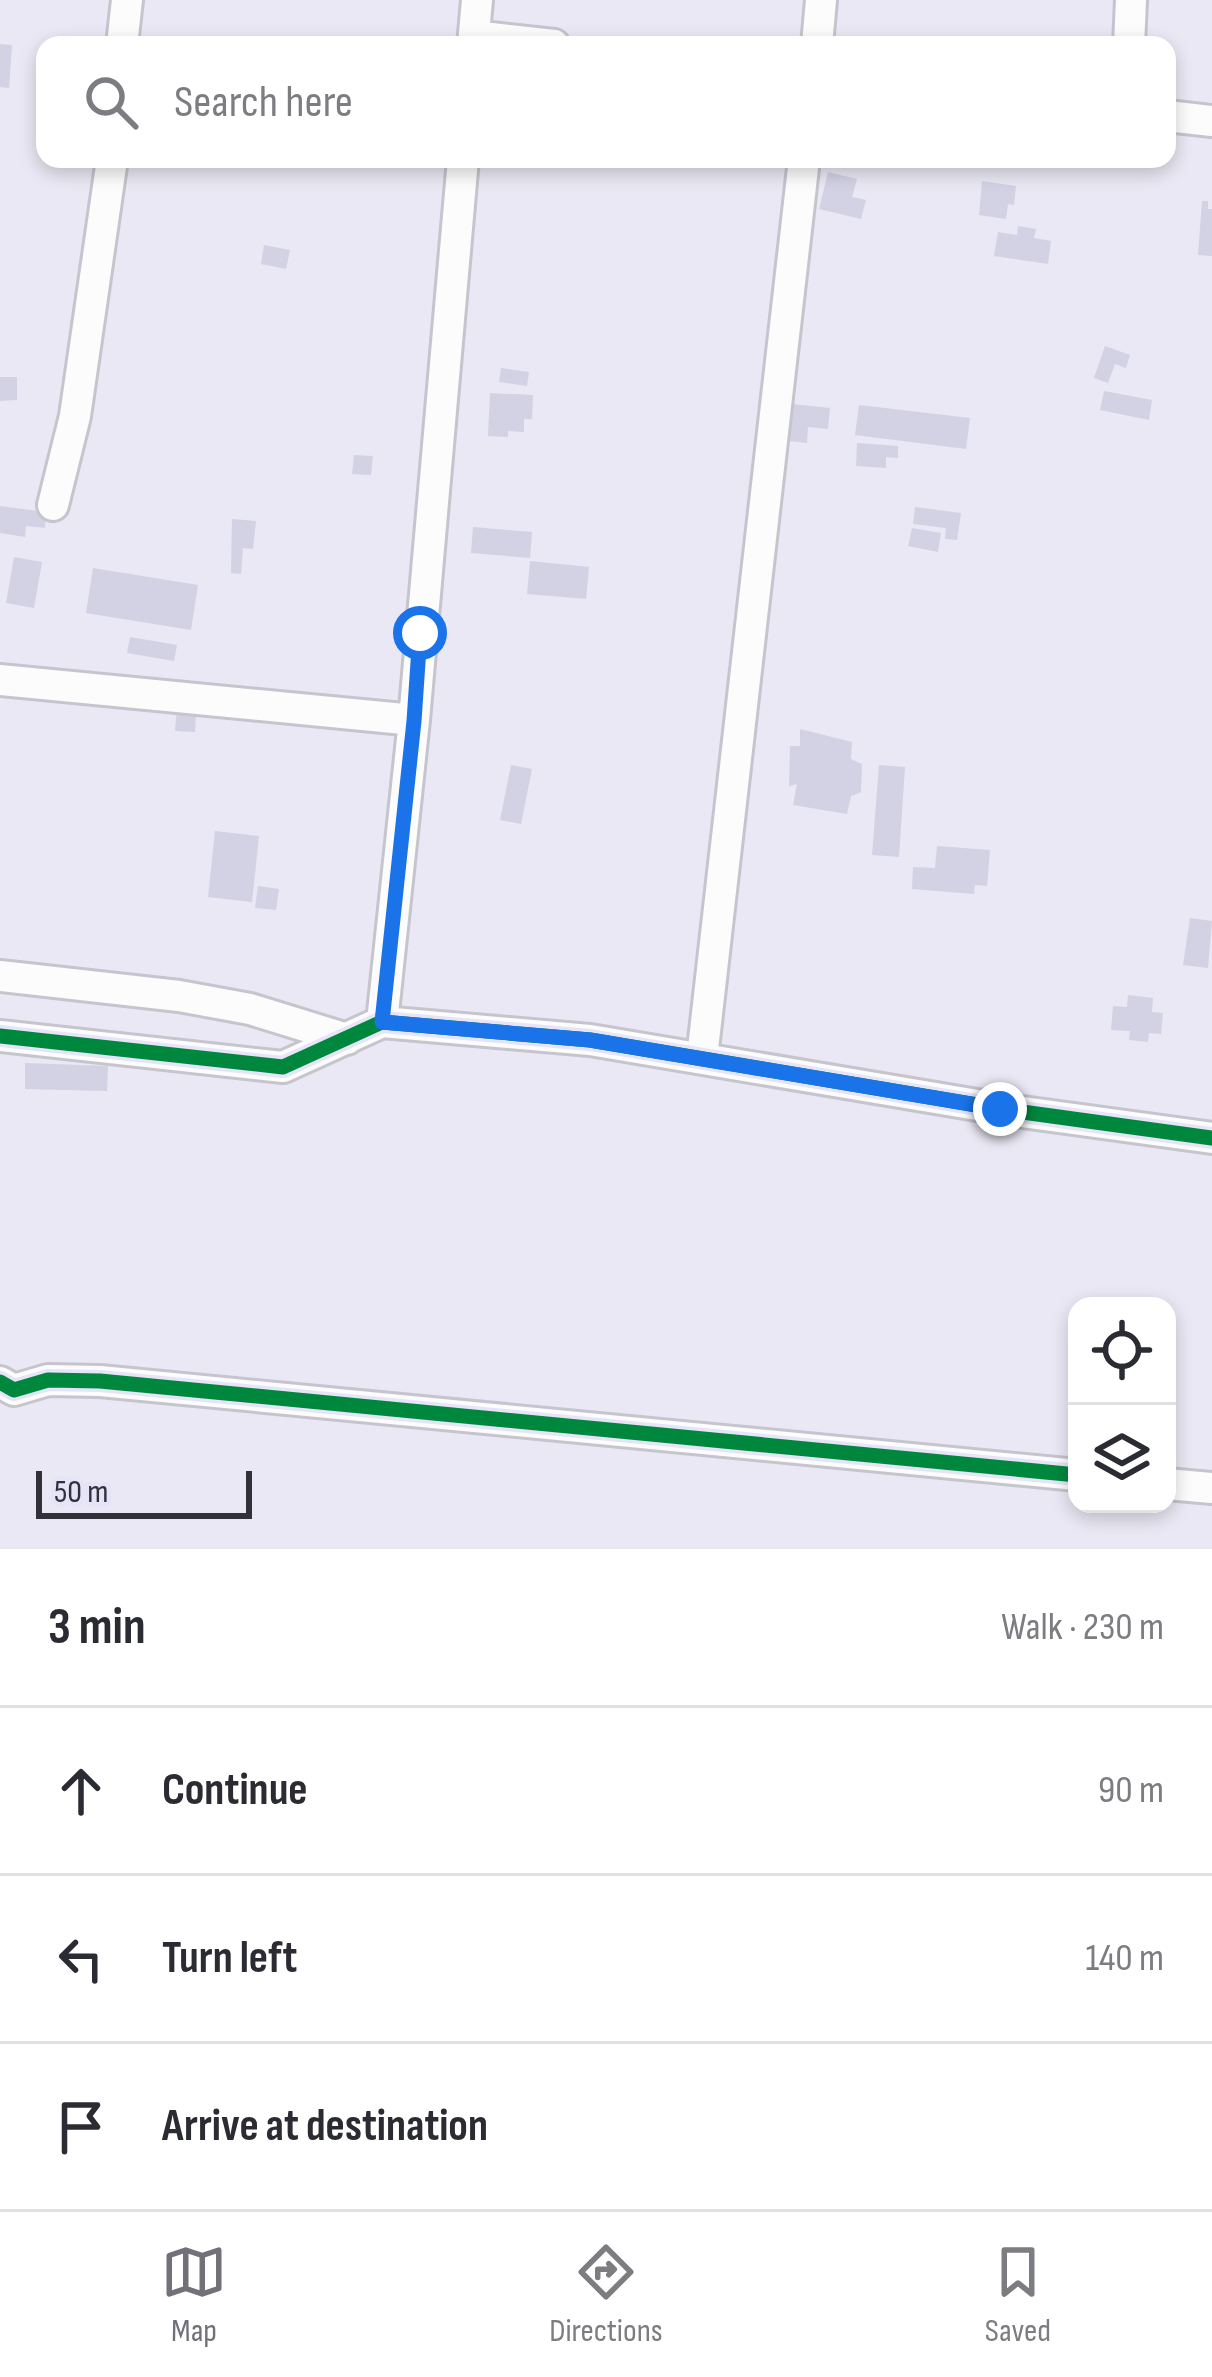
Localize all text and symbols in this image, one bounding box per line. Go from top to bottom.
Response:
search box [36,36,1176,168]
icon: search [78,69,144,135]
text: Search here [174,75,353,130]
route start [393,606,447,660]
route end [973,1082,1027,1136]
map controls [1068,1297,1176,1513]
button: locate [1068,1297,1176,1405]
button: layers [1068,1405,1176,1513]
scale bar [36,1465,252,1518]
text: 50 m [54,1472,108,1512]
text: 3 min [48,1597,146,1658]
text: Walk · 230 m [1001,1604,1164,1651]
icon: ahead [48,1758,114,1824]
text: Continue [162,1763,308,1818]
text: 90 m [1098,1767,1164,1814]
icon: left [48,1926,114,1992]
text: Turn left [162,1931,297,1986]
text: 140 m [1085,1935,1164,1982]
icon: arrive [48,2094,114,2160]
text: Arrive at destination [162,2099,488,2154]
tab: Map [161,2239,227,2351]
tab: Directions [549,2239,663,2351]
tab: Saved [985,2239,1051,2351]

